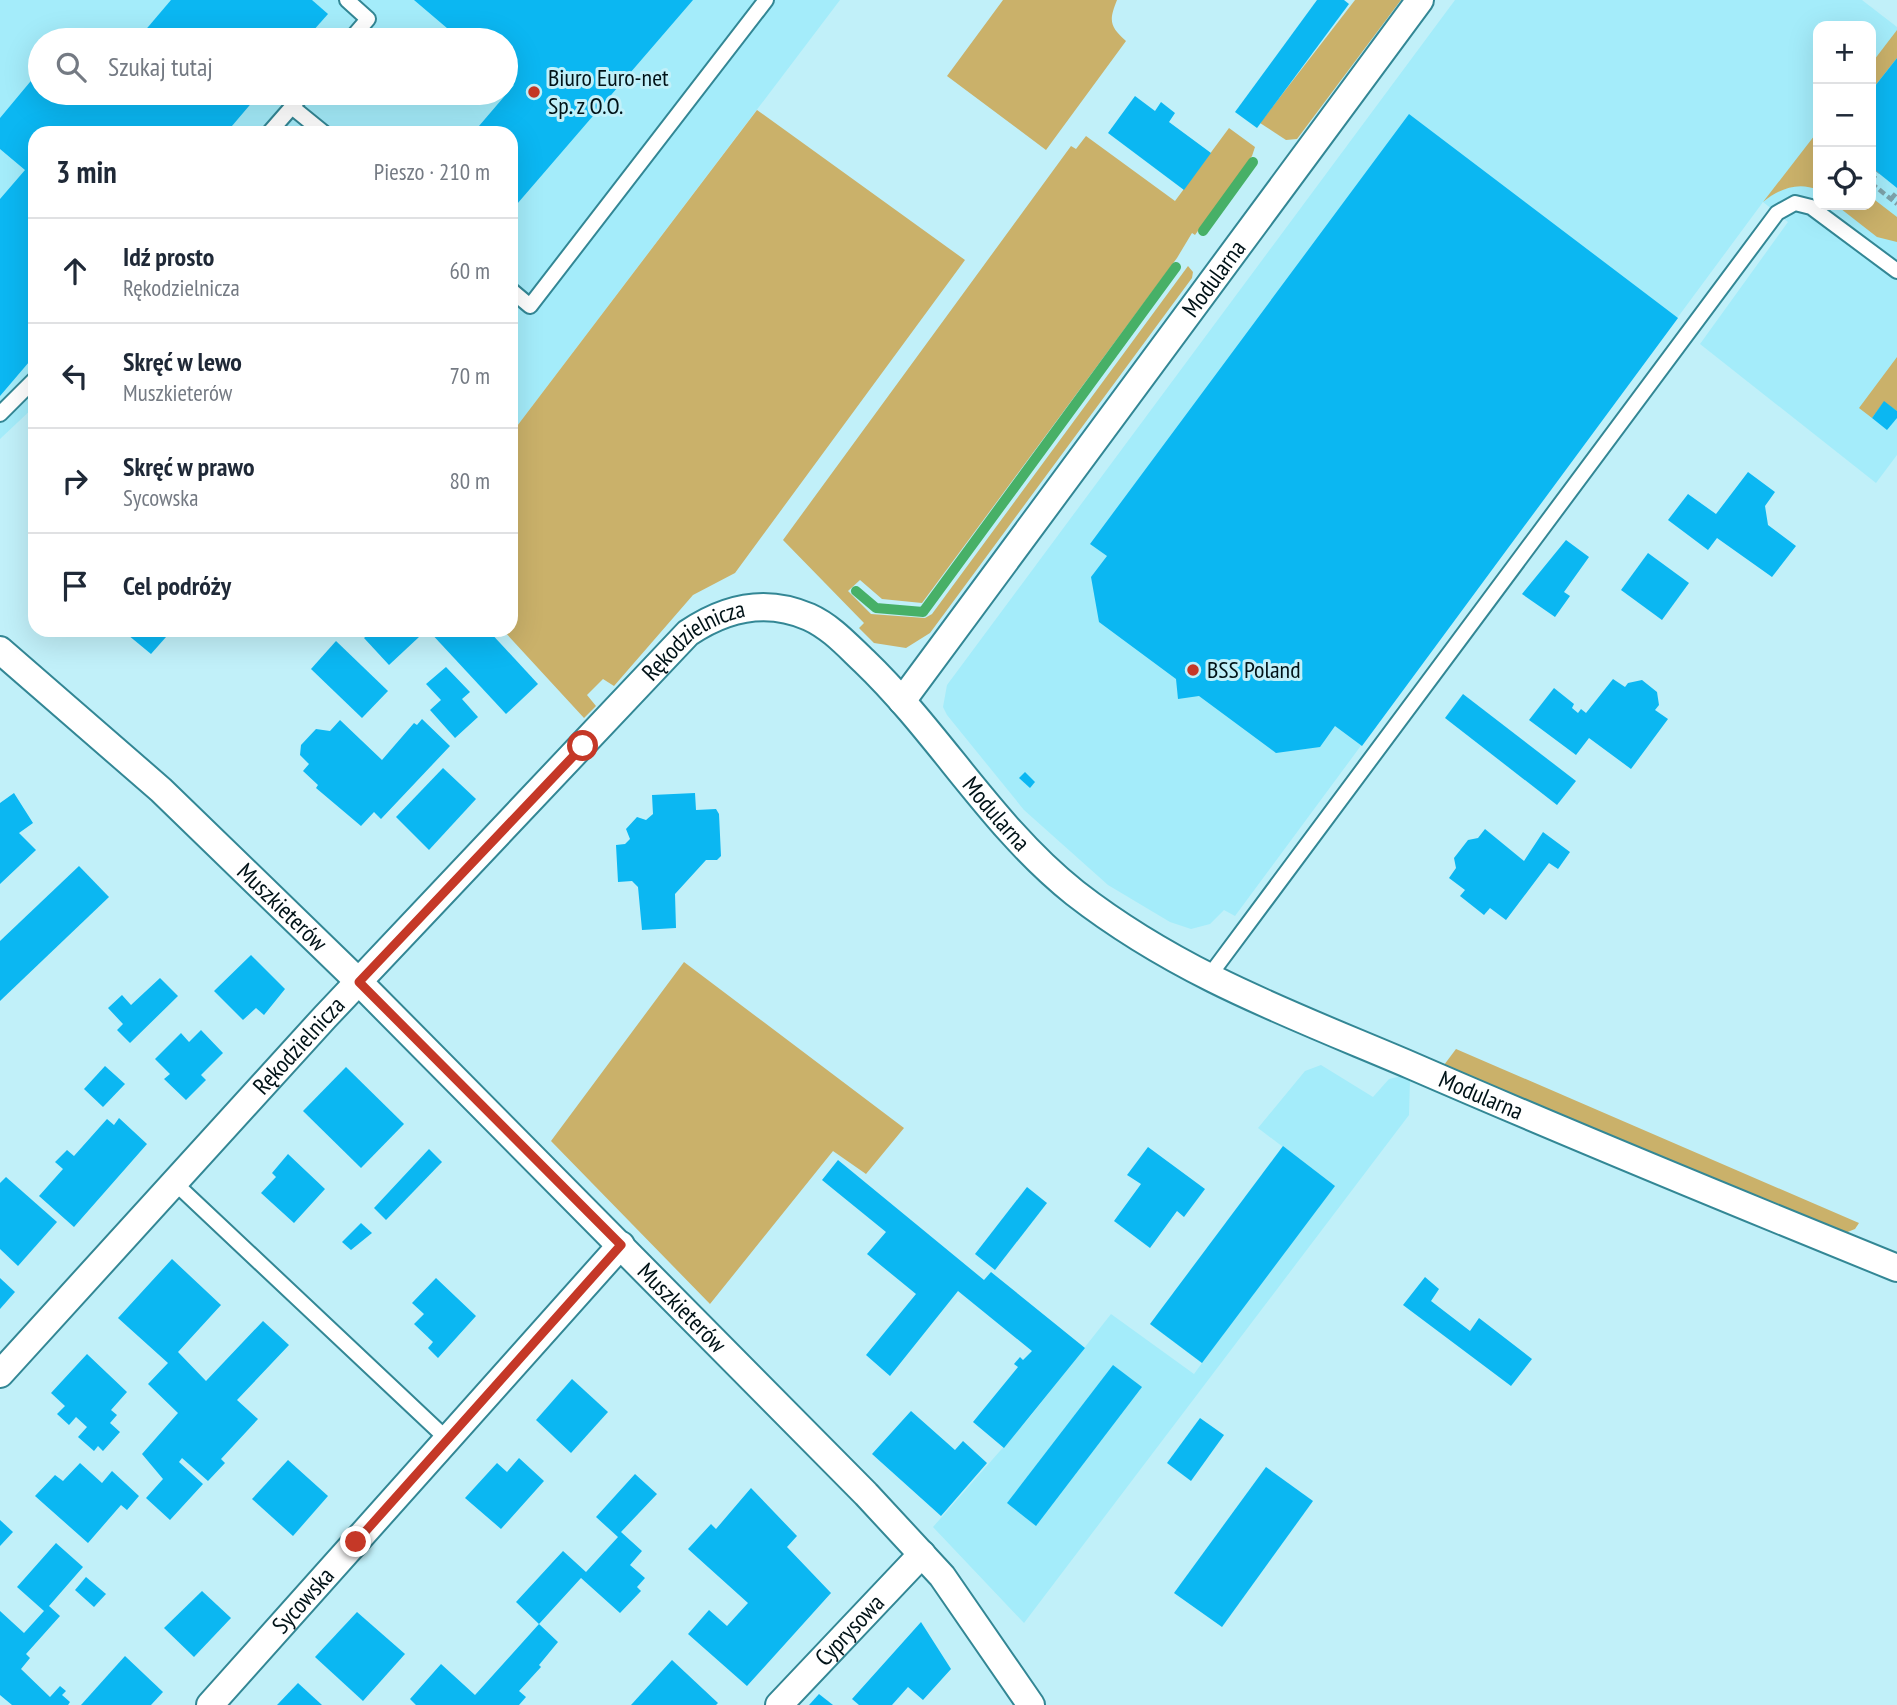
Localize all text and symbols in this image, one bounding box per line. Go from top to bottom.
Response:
map controls [1813,21,1876,210]
button: + [1813,21,1876,84]
search box [28,28,518,105]
icon: search [52,48,90,86]
text: Szukaj tutaj [108,50,213,83]
place label: Biuro Euro-net Sp. z O.O. [548,62,669,121]
marker: Biuro Euro-net Sp. z O.O. [526,84,542,100]
button: − [1813,84,1876,147]
button: locate [1813,147,1876,210]
text: 3 min [56,152,117,191]
text: Pieszo · 210 m [374,157,490,186]
street label: Modularna [1175,234,1252,323]
text: Idź prosto [123,240,214,273]
icon: ahead [56,252,94,290]
text: 60 m [449,256,490,285]
text: Rękodzielnicza [123,273,240,302]
text: Skręć w lewo [123,345,242,378]
icon: left [56,357,94,395]
text: 70 m [449,361,490,390]
text: Muszkieterów [123,378,232,407]
text: Skręć w prawo [123,450,254,483]
icon: right [56,462,94,500]
text: 80 m [449,466,490,495]
text: Sycowska [123,483,199,512]
icon: arrive [56,567,94,605]
text: Cel podróży [123,569,231,602]
street label: Rękodzielnicza [635,593,748,687]
place label: BSS Poland [1207,654,1301,685]
marker: BSS Poland [1185,662,1201,678]
route start [567,730,598,761]
street label: Modularna [956,770,1037,857]
street label: Muszkieterów [231,856,335,958]
street label: Rękodzielnicza [246,990,351,1101]
street label: Modularna [1434,1063,1528,1127]
street label: Muszkieterów [631,1256,734,1360]
route end [340,1526,371,1557]
street label: Sycowska [265,1561,341,1640]
street label: Cyprysowa [808,1588,891,1672]

